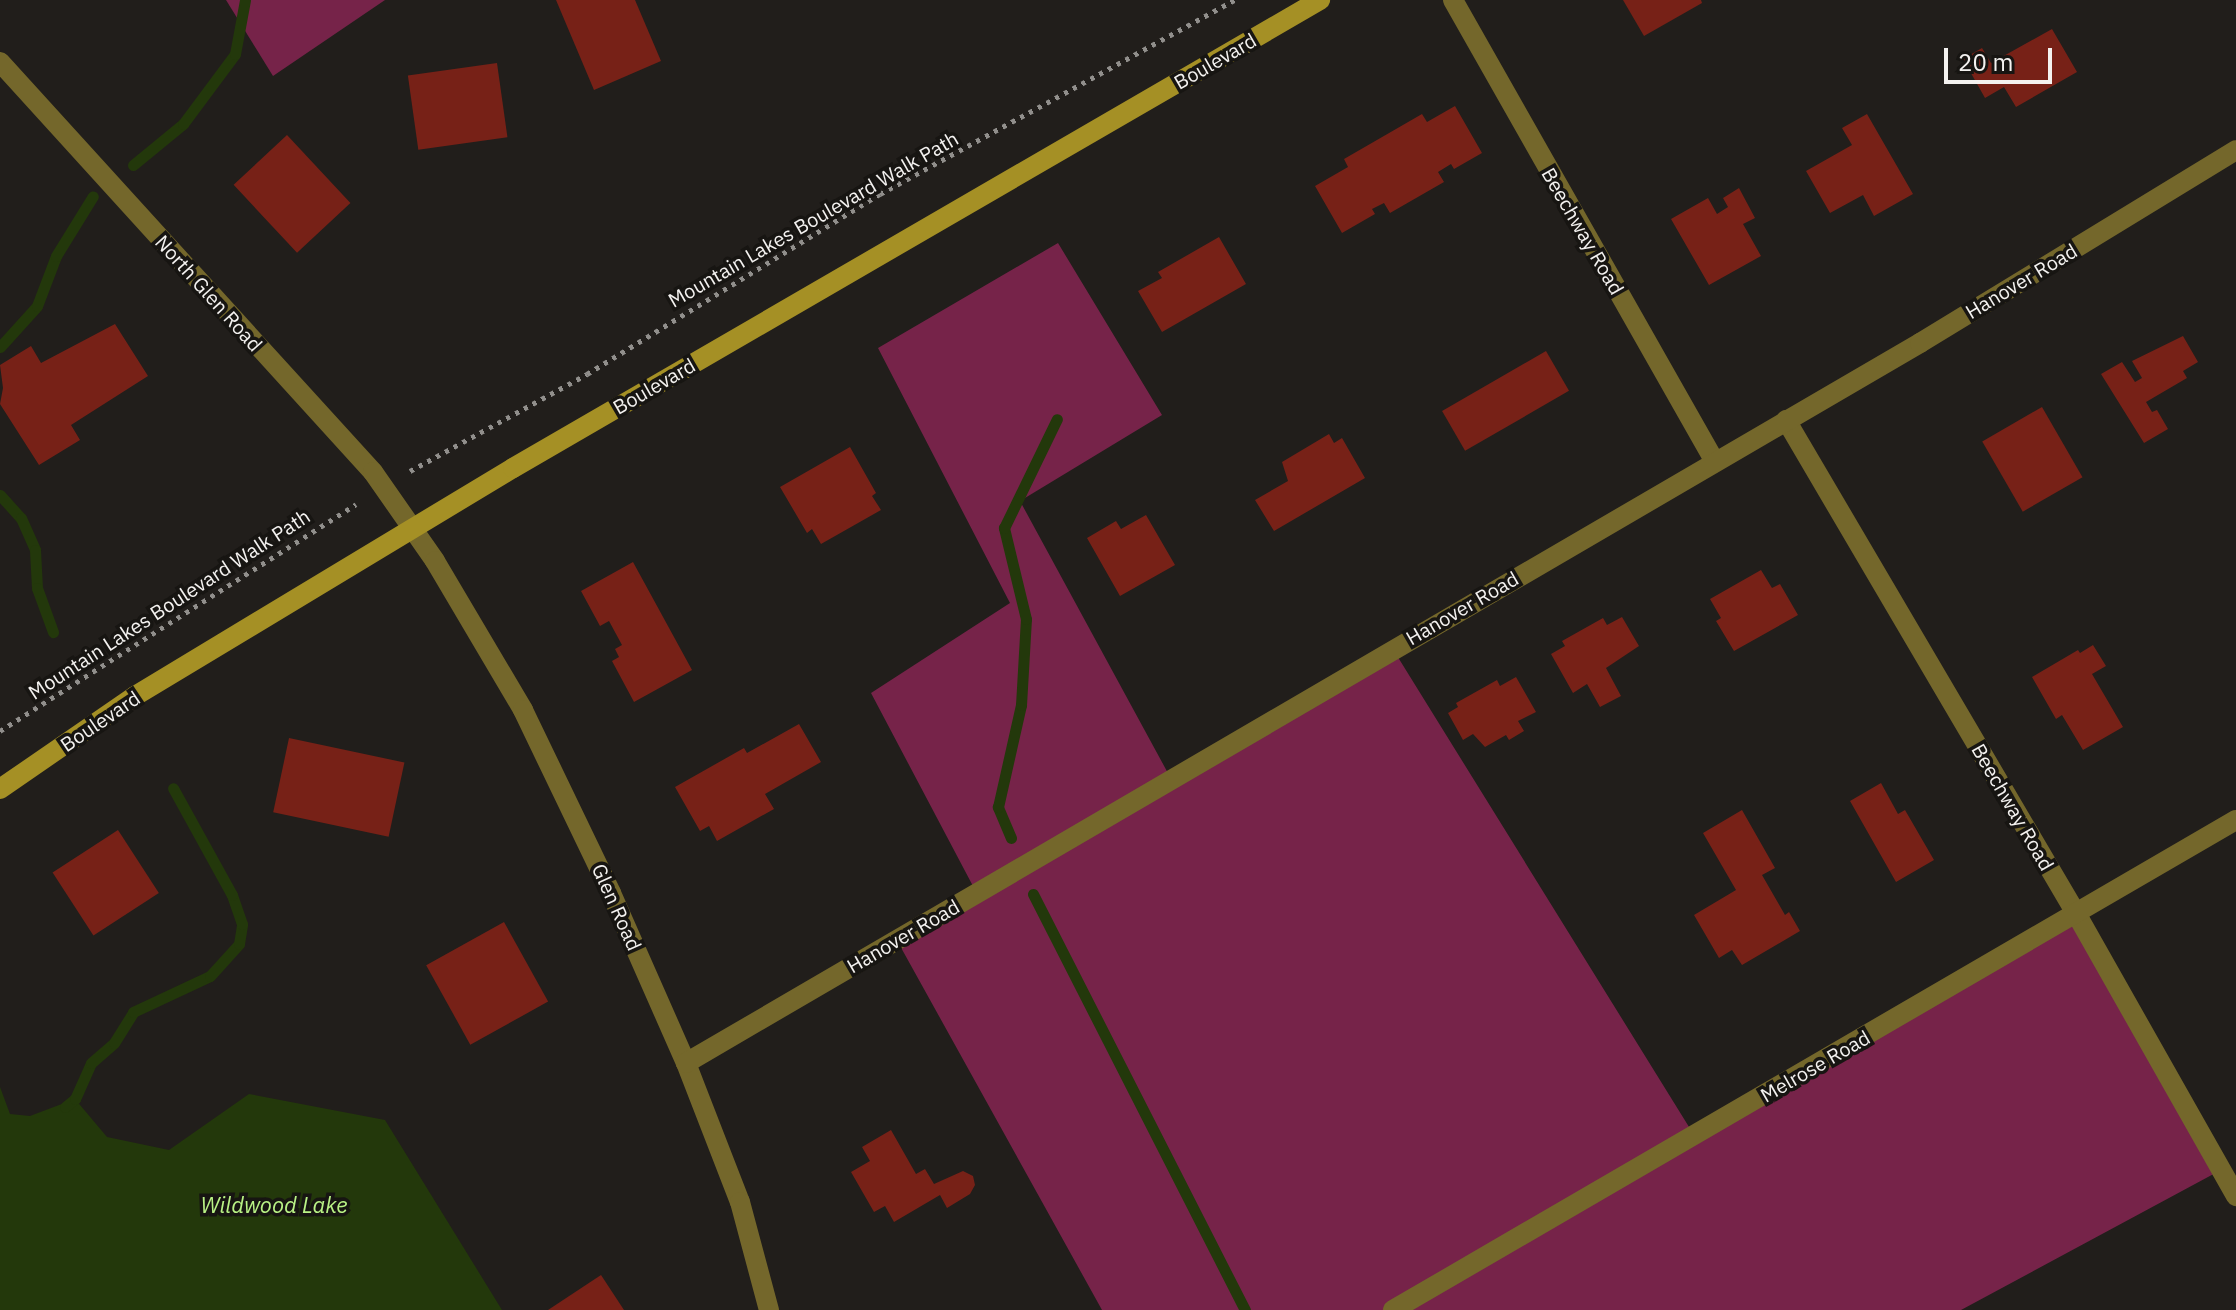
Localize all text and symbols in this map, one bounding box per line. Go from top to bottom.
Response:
street label: Boulevard [1170,28,1260,94]
scale bar [1948,32,2056,82]
text: 20 m [1958,46,2013,78]
street label: Mountain Lakes Boulevard Walk Path [664,126,962,312]
street label: Beechway Road [1537,163,1629,299]
street label: North Glen Road [150,230,268,356]
street label: Hanover Road [1961,238,2081,324]
street label: Boulevard [609,353,699,419]
street label: Mountain Lakes Boulevard Walk Path [24,504,314,704]
street label: Hanover Road [1401,566,1523,650]
street label: Boulevard [56,686,144,756]
street label: Beechway Road [1967,739,2059,875]
street label: Glen Road [587,860,647,954]
street label: Hanover Road [842,894,964,978]
street label: Melrose Road [1756,1025,1874,1107]
water label: Wildwood Lake [201,1192,347,1218]

